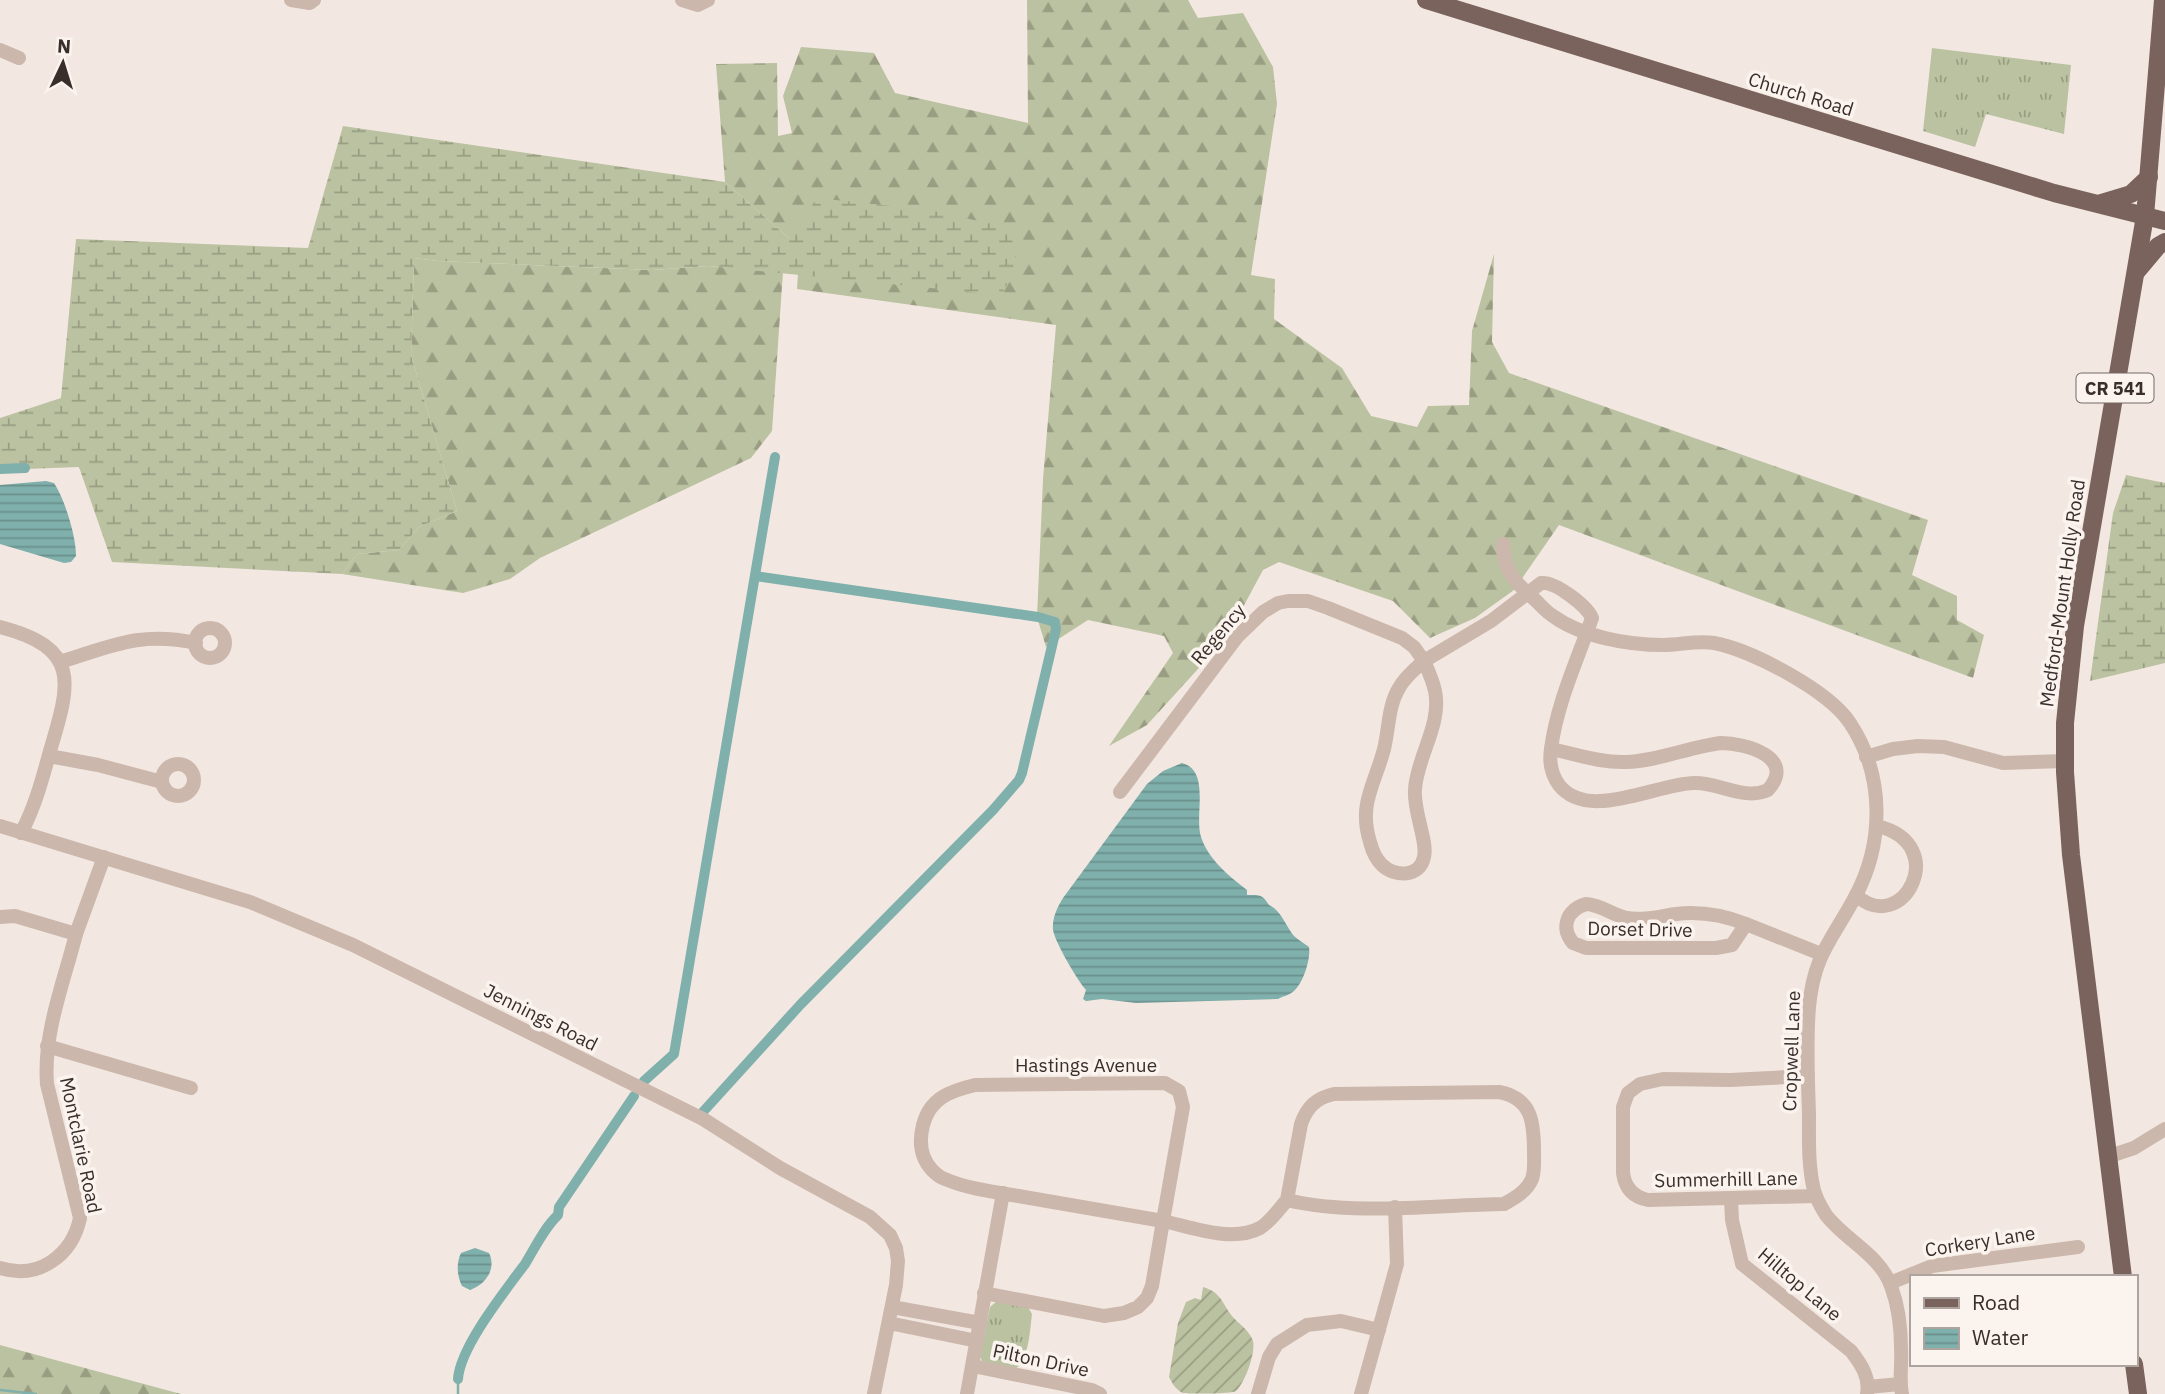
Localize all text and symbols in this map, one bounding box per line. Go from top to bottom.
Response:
north arrow [28,28,98,98]
text: N [56,34,72,58]
street label: Church Road [1745,67,1857,121]
road number: CR 541 [2076,374,2154,402]
street label: Medford-Mount Holly Road [2034,478,2090,708]
street label: Regency [1186,598,1251,669]
street label: Dorset Drive [1587,916,1693,942]
street label: Jennings Road [480,978,602,1056]
street label: Cropwell Lane [1777,990,1805,1112]
street label: Hastings Avenue [1015,1053,1157,1077]
street label: Montclarie Road [55,1075,107,1215]
street label: Summerhill Lane [1654,1166,1798,1192]
street label: Corkery Lane [1923,1220,2037,1262]
street label: Hilltop Lane [1753,1242,1847,1326]
legend [1910,1275,2137,1366]
text: Road [1972,1288,2020,1316]
text: Water [1972,1323,2029,1351]
street label: Pilton Drive [991,1338,1091,1382]

